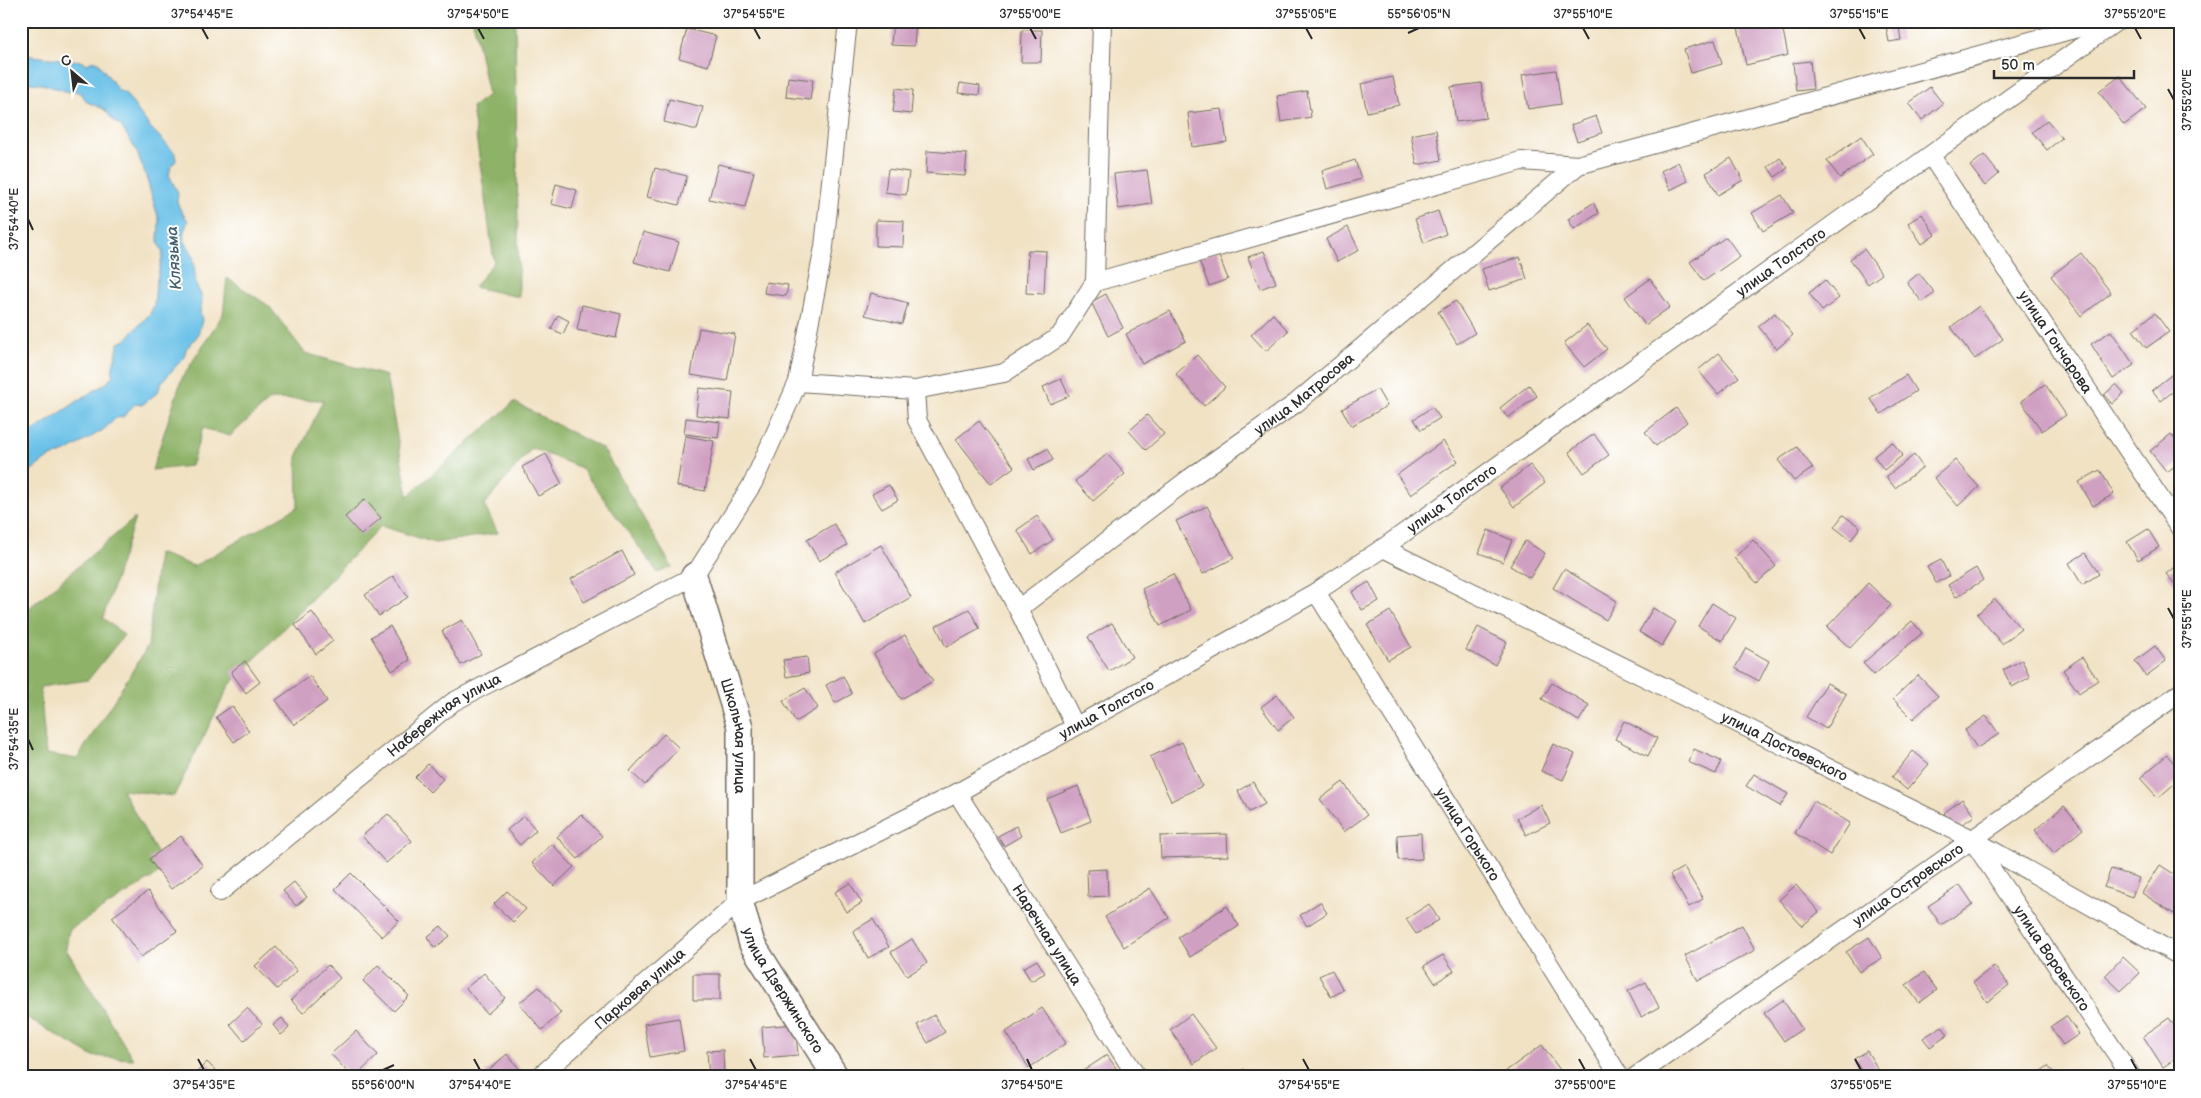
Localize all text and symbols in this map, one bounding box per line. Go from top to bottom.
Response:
text: 37°54'45"E [171,7,233,22]
text: 37°54'50"E [447,7,509,22]
text: 37°54'55"E [723,7,785,22]
text: 37°55'00"E [999,7,1061,22]
text: 37°55'05"E [1275,7,1337,22]
text: 55°56'05"N [1387,7,1451,22]
text: 37°55'10"E [1553,7,1613,22]
text: 37°55'15"E [1829,7,1889,22]
text: 37°55'20"E [2104,7,2166,22]
north arrow [48,48,98,98]
scale bar [1994,48,2134,80]
text: С [58,51,75,71]
text: 50 m [2001,56,2035,75]
text: 37°55'20"E [2180,69,2195,131]
text: 37°54'40"E [7,188,22,250]
street label: улица Толстого [1733,224,1830,301]
water label: Клязьма [163,225,186,290]
street label: улица Гончарова [2014,287,2097,398]
street label: улица Матросова [1251,349,1358,440]
street label: улица Толстого [1404,460,1501,537]
text: 37°55'15"E [2180,589,2195,649]
street label: Набережная улица [384,669,505,762]
street label: улица Толстого [1056,675,1158,744]
street label: Школьная улица [716,676,750,794]
text: 37°54'35"E [7,708,22,770]
street label: улица Достоевского [1718,708,1851,786]
street label: улица Горького [1431,784,1504,885]
street label: улица Островского [1849,839,1968,931]
street label: Наречная улица [1007,881,1086,989]
street label: улица Воровского [2009,902,2094,1015]
street label: улица Дзержинского [738,926,828,1057]
street label: Парковая улица [591,944,690,1034]
text: 37°54'35"E [173,1078,235,1093]
text: 55°56'00"N [351,1078,415,1093]
text: 37°54'40"E [449,1078,511,1093]
text: 37°54'45"E [725,1078,787,1093]
text: 37°54'50"E [1001,1078,1063,1093]
text: 37°54'55"E [1278,1078,1340,1093]
text: 37°55'00"E [1554,1078,1616,1093]
text: 37°55'05"E [1830,1078,1892,1093]
text: 37°55'10"E [2107,1078,2167,1093]

